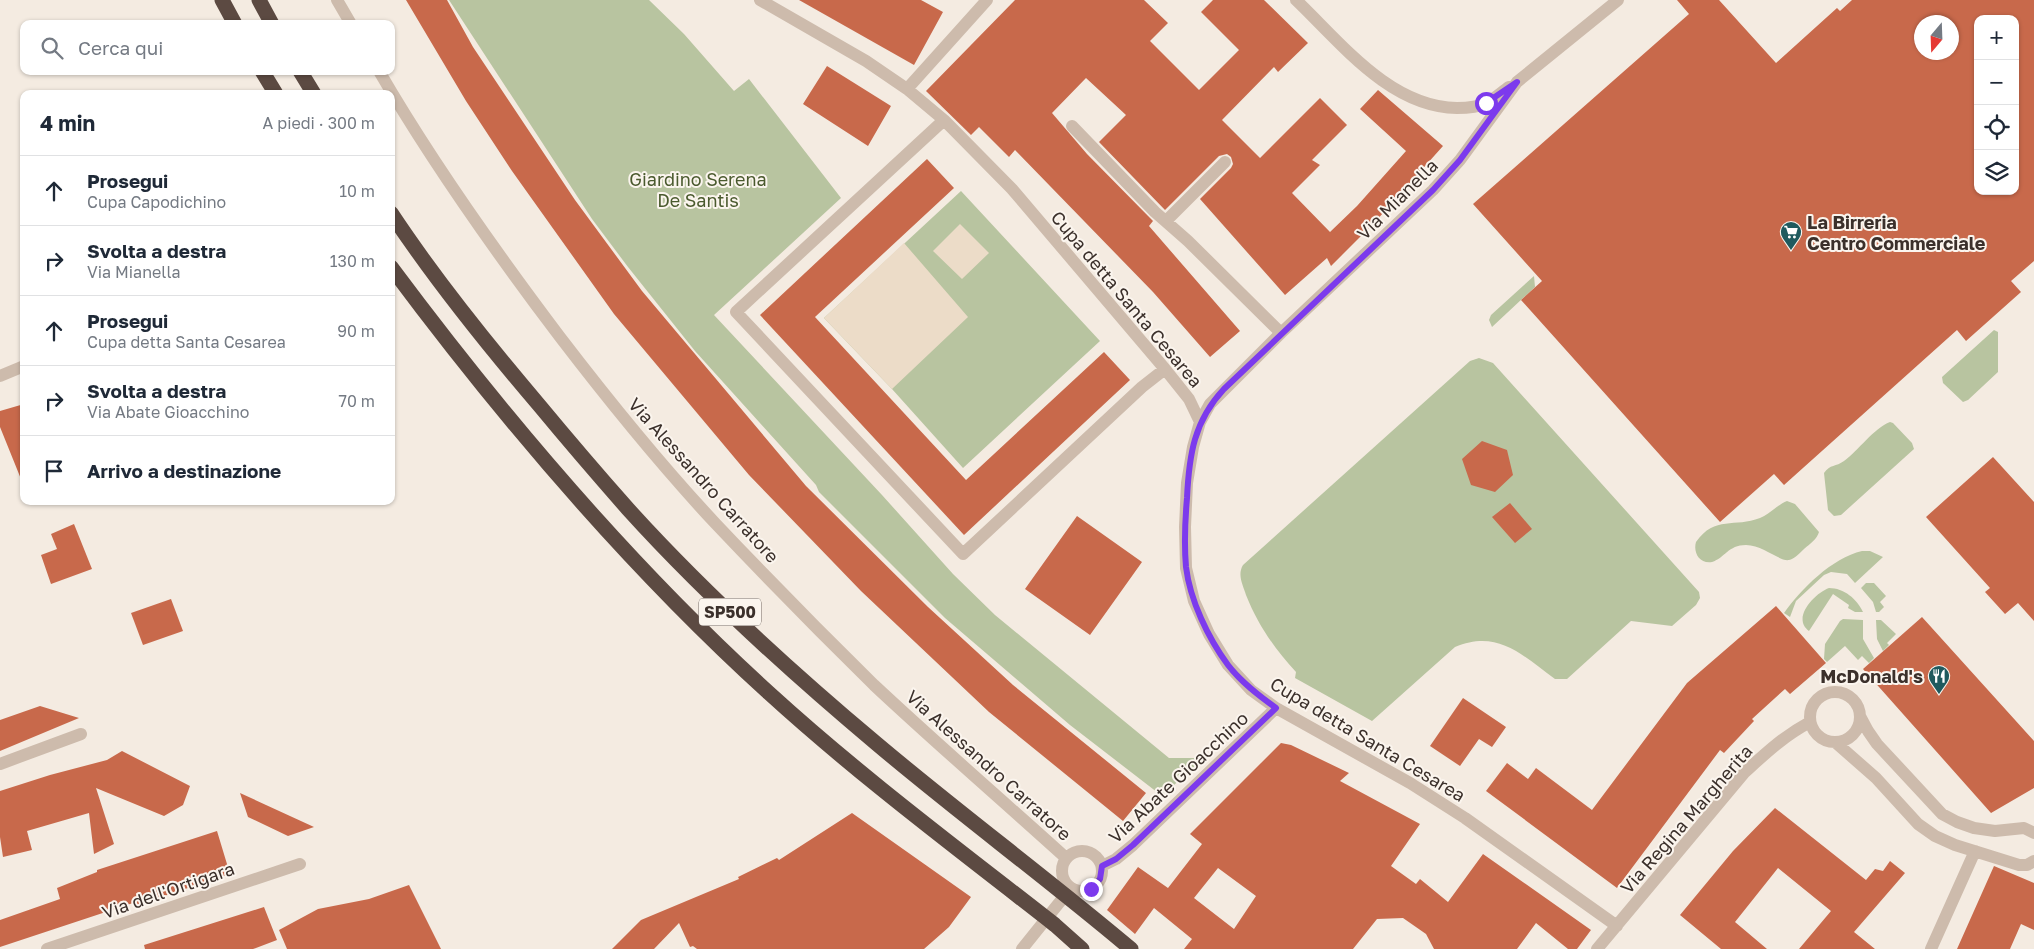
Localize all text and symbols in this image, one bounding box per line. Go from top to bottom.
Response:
north arrow [1914,15,1959,60]
map controls [1974,15,2019,195]
button: + [1974,15,2019,60]
search box [20,20,395,75]
icon: search [38,34,66,62]
text: Cerca qui [78,36,163,59]
button: − [1974,60,2019,105]
route start [1475,92,1498,115]
button: locate [1974,105,2019,150]
text: 4 min [40,110,95,136]
text: A piedi · 300 m [263,113,375,133]
button: layers [1974,150,2019,195]
street label: Via Mianella [1352,154,1442,244]
park label: Giardino Serena De Santis [629,168,767,211]
text: Prosegui [87,169,168,192]
icon: ahead [40,177,68,205]
text: 10 m [339,181,375,201]
text: Cupa Capodichino [87,192,226,212]
street label: Cupa detta Santa Cesarea [1047,206,1207,392]
place label: La Birreria Centro Commerciale [1807,211,1986,254]
supermarket icon: La Birreria Centro Commerciale [1779,220,1803,251]
text: Svolta a destra [87,239,226,262]
icon: right [40,247,68,275]
text: 130 m [330,251,375,271]
text: Via Mianella [87,262,181,282]
text: Prosegui [87,309,168,332]
icon: ahead [40,317,68,345]
text: 90 m [337,321,375,341]
text: Cupa detta Santa Cesarea [87,332,286,352]
text: Svolta a destra [87,379,226,402]
icon: right [40,387,68,415]
text: 70 m [338,391,375,411]
street label: Via Alessandro Carratore [624,393,784,567]
text: Via Abate Gioacchino [87,402,249,422]
icon: arrive [40,457,68,485]
text: Arrivo a destinazione [87,459,281,482]
road number: SP500 [699,598,761,626]
restaurant icon: McDonald's [1927,664,1951,695]
place label: McDonald's [1820,665,1923,687]
street label: Cupa detta Santa Cesarea [1267,672,1469,806]
street label: Via Alessandro Carratore [902,685,1076,845]
street label: Via Abate Gioacchino [1104,707,1252,847]
street label: Via Regina Margherita [1615,740,1757,898]
street label: Via dell'Ortigara [99,857,237,923]
route end [1080,878,1103,901]

